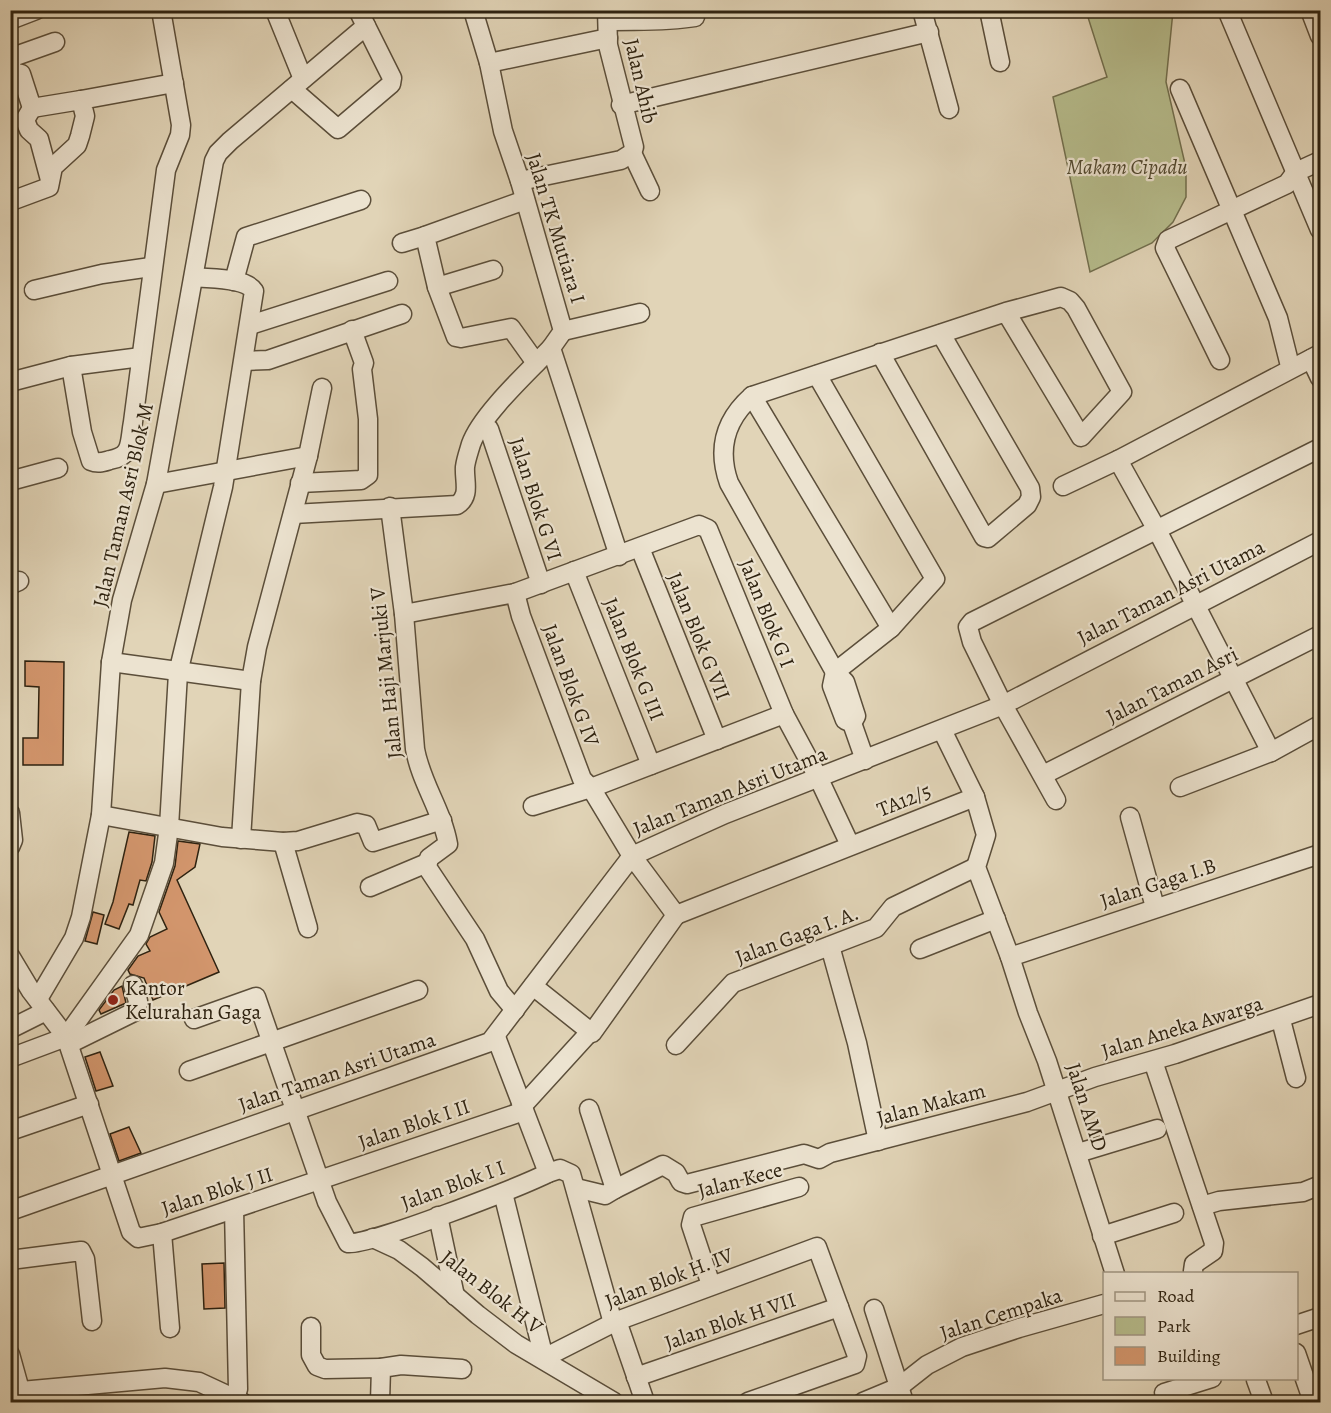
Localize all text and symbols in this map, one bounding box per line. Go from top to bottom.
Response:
street label: Jalan Ahib [618,36,664,126]
street label: Jalan TK Mutiara I [520,149,592,307]
park label: Makam Cipadu [1066,153,1188,181]
street label: Jalan Taman Asri Blok M [86,400,160,610]
street label: Jalan Blok G VI [503,434,569,564]
street label: Jalan Taman Asri Utama [1072,532,1270,651]
street label: Jalan Blok G I [732,554,802,672]
street label: Jalan Blok G VII [661,568,737,704]
street label: Jalan Haji Marjuki V [363,586,409,760]
street label: Jalan Blok G III [597,593,671,725]
street label: Jalan Blok G IV [536,620,606,750]
street label: Jalan Taman Asri [1101,640,1243,730]
street label: Jalan Taman Asri Utama [629,739,831,843]
street label: TA12/5 [873,776,935,824]
street label: Jalan Gaga I.B [1096,851,1220,915]
street label: Jalan Gaga I. A. [731,899,863,971]
place label: Kantor Kelurahan Gaga [125,974,262,1026]
street label: Jalan Aneka Awarga [1098,989,1266,1065]
marker: Kantor Kelurahan Gaga [106,993,120,1007]
street label: Jalan Taman Asri Utama [235,1025,440,1119]
street label: Jalan AMD [1060,1059,1114,1155]
street label: Jalan Makam [874,1076,988,1132]
street label: Jalan Blok I II [354,1092,474,1156]
street label: Jalan Blok I I [397,1153,509,1217]
street label: Jalan Kece [695,1155,785,1205]
street label: Jalan Blok J II [158,1160,276,1222]
street label: Jalan Blok H. IV [601,1241,737,1315]
street label: Jalan Blok H V [435,1243,549,1341]
legend [1103,1272,1298,1380]
street label: Jalan Cempaka [936,1281,1066,1347]
text: Road [1157,1284,1195,1308]
street label: Jalan Blok H VII [661,1285,799,1357]
text: Park [1157,1314,1191,1338]
text: Building [1157,1344,1221,1368]

